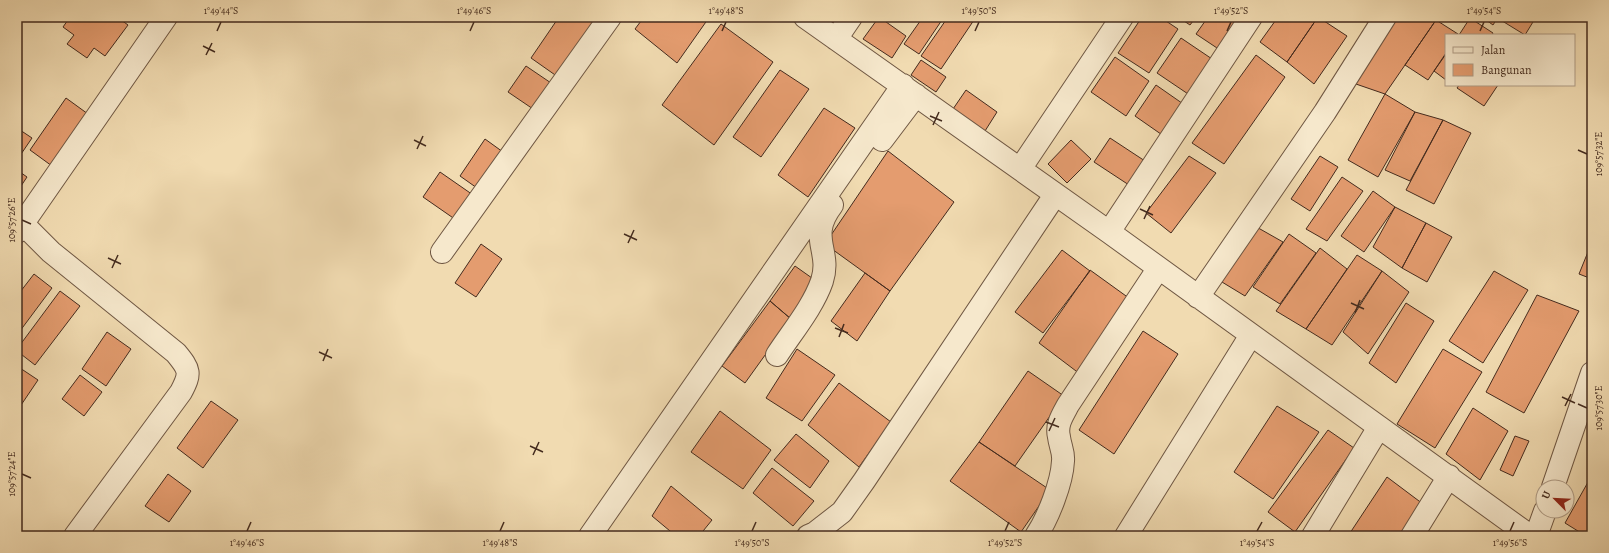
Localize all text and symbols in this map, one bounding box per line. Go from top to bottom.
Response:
text: 1°49'44"S [204,4,238,17]
text: 1°49'46"S [457,4,491,17]
text: 1°49'48"S [709,4,743,17]
text: 1°49'50"S [961,4,997,17]
text: 1°49'52"S [1214,4,1248,17]
text: 1°49'54"S [1467,4,1501,17]
legend [1445,34,1575,86]
text: Jalan [1481,42,1506,58]
text: Bangunan [1481,62,1532,78]
text: 109°57'32"E [1592,132,1605,176]
text: 109°57'26"E [5,197,18,242]
text: 109°57'30"E [1592,385,1605,430]
text: 109°57'24"E [5,452,18,496]
north arrow [1535,479,1575,519]
text: U [1538,488,1555,501]
text: 1°49'46"S [230,536,264,549]
text: 1°49'48"S [483,536,517,549]
text: 1°49'50"S [734,536,770,549]
text: 1°49'52"S [988,536,1022,549]
text: 1°49'54"S [1240,536,1274,549]
text: 1°49'56"S [1493,536,1527,549]

